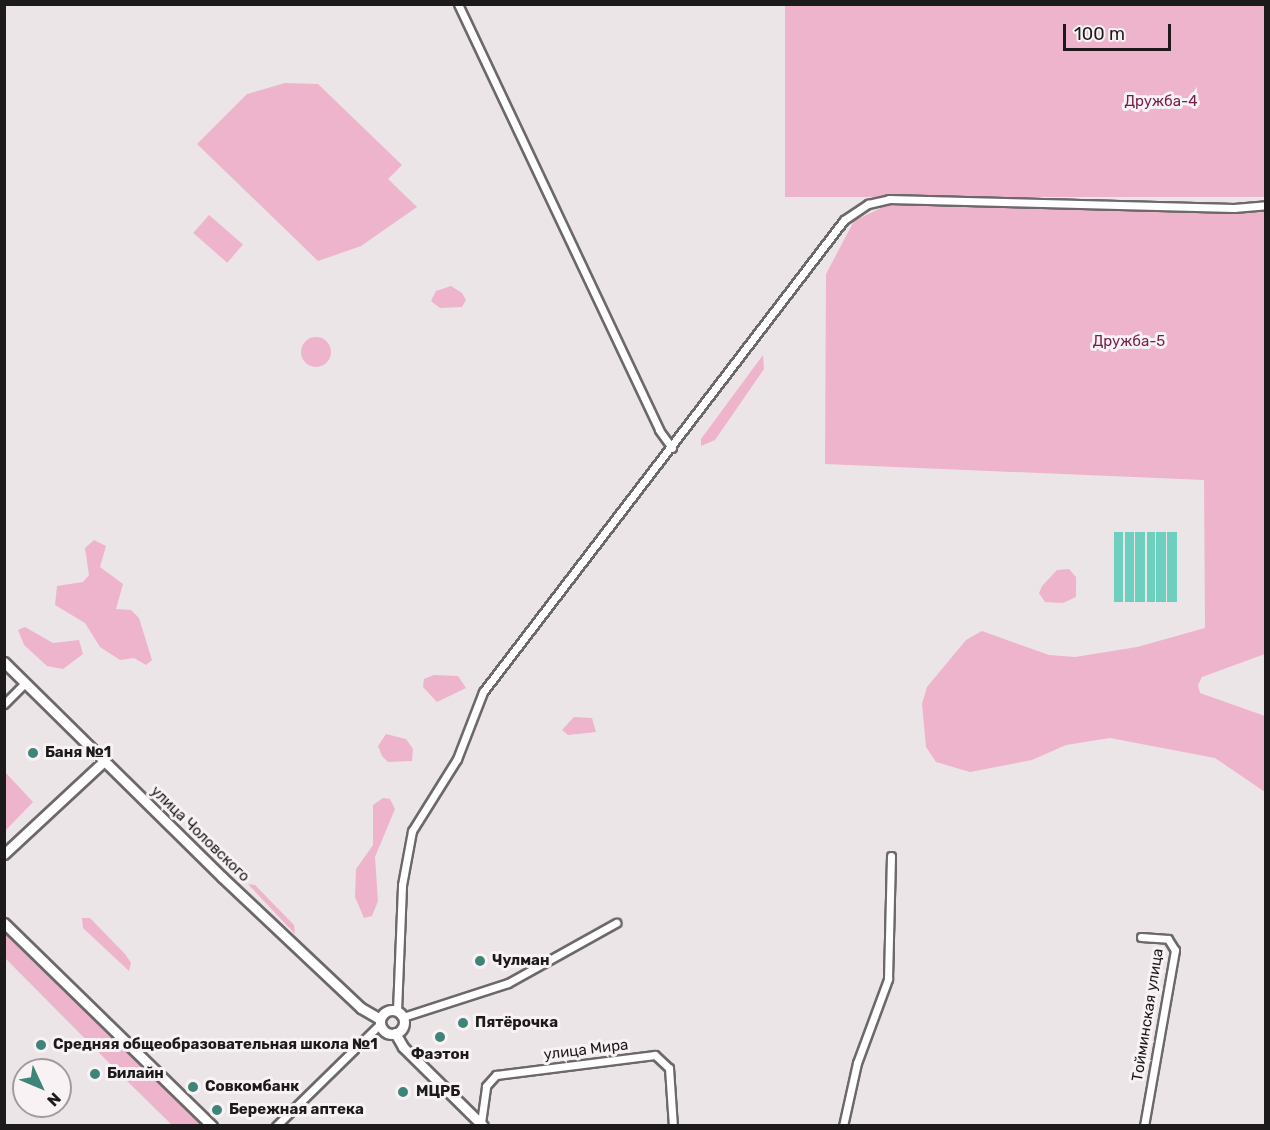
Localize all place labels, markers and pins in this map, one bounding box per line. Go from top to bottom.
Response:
place label: Баня №1 [45,744,111,762]
marker: Баня №1 [26,746,40,760]
place label: Чулман [492,952,550,970]
marker: Чулман [473,954,487,968]
place label: Пятёрочка [475,1014,558,1032]
marker: Пятёрочка [456,1016,470,1030]
marker: Фаэтон [433,1030,447,1044]
place label: Средняя общеобразовательная школа №1 [53,1036,378,1054]
marker: Средняя общеобразовательная школа №1 [34,1038,48,1052]
place label: Фаэтон [411,1046,469,1064]
place label: Билайн [107,1065,164,1083]
marker: Билайн [88,1067,102,1081]
place label: Совкомбанк [205,1078,299,1096]
marker: Совкомбанк [186,1080,200,1094]
marker: МЦРБ [394,1083,412,1101]
place label: МЦРБ [416,1083,460,1101]
place label: Бережная аптека [229,1101,364,1119]
marker: Бережная аптека [210,1103,224,1117]

